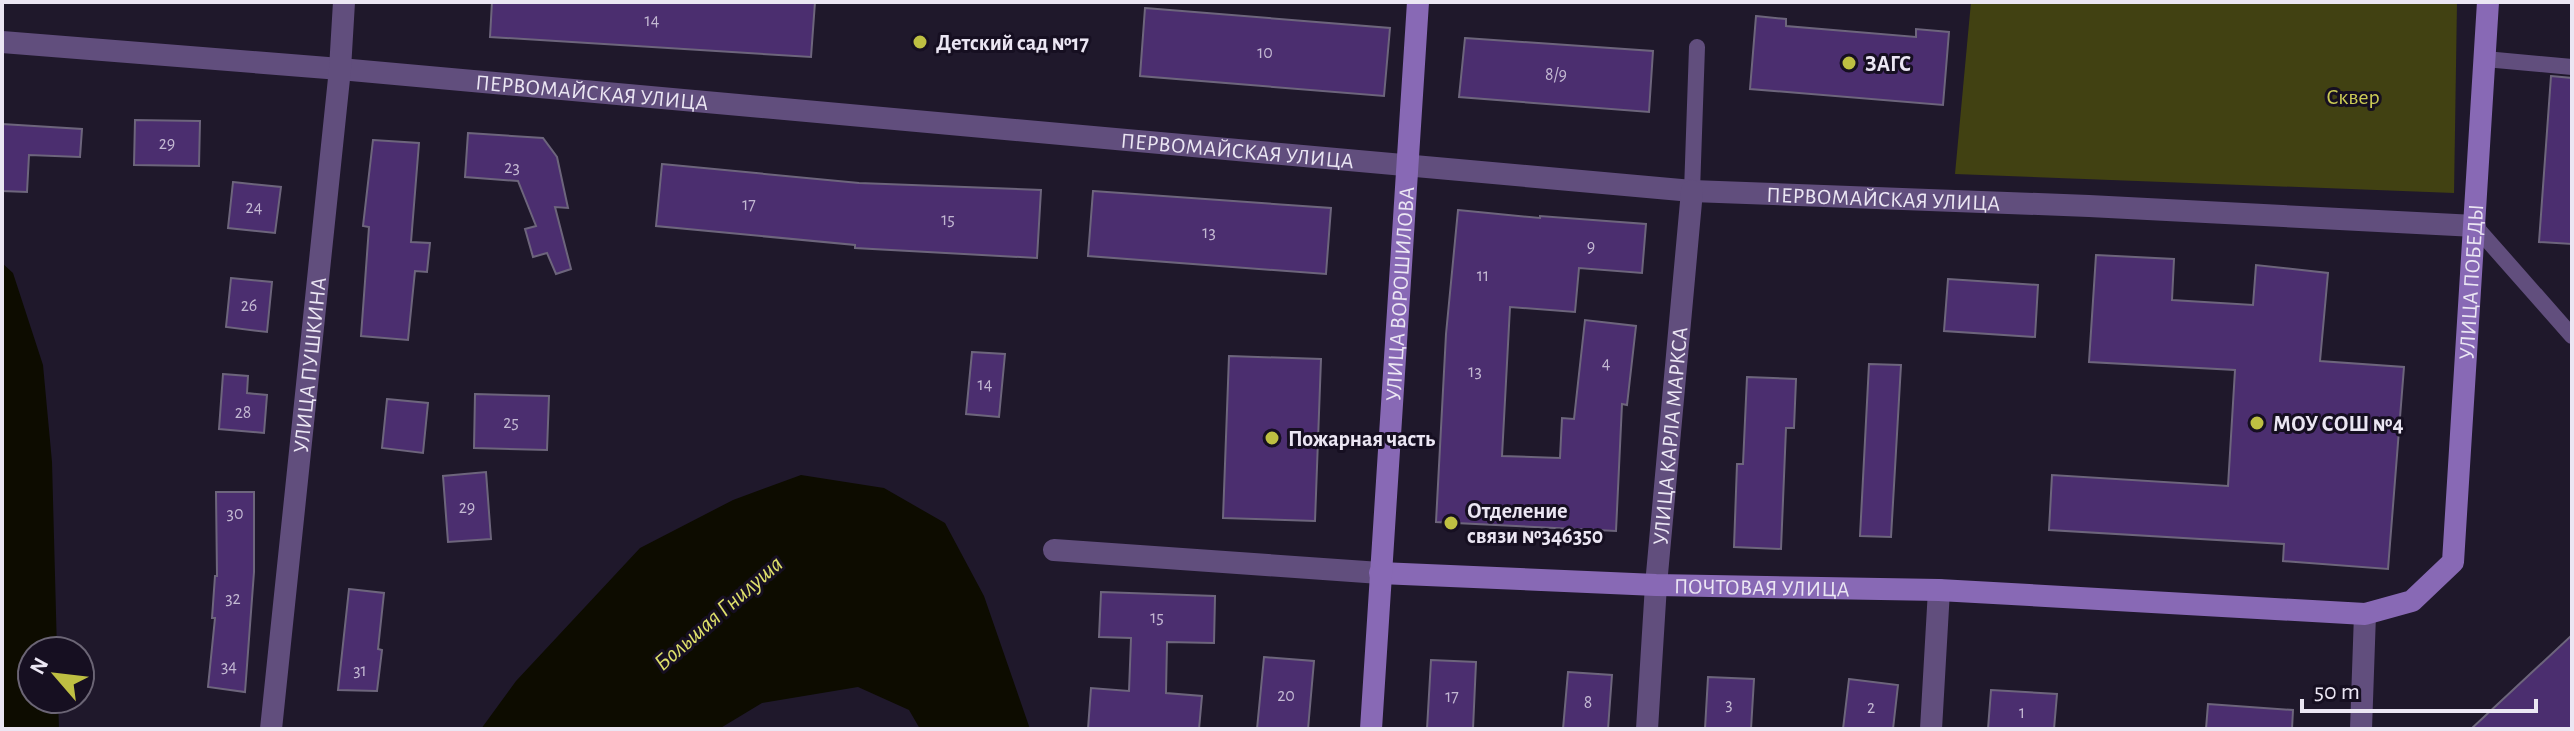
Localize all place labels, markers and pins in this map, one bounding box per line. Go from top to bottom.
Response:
place label: Детский сад №17 [936,32,1089,54]
marker: Детский сад №17 [911,33,929,51]
place label: ЗАГС [1865,53,1911,75]
marker: ЗАГС [1840,54,1858,72]
place label: МОУ СОШ №4 [2273,413,2404,435]
marker: МОУ СОШ №4 [2248,414,2266,432]
place label: Пожарная часть [1288,428,1436,450]
marker: Пожарная часть [1263,429,1281,447]
place label: Отделение связи №346350 [1467,500,1603,547]
marker: Отделение связи №346350 [1442,514,1460,532]

